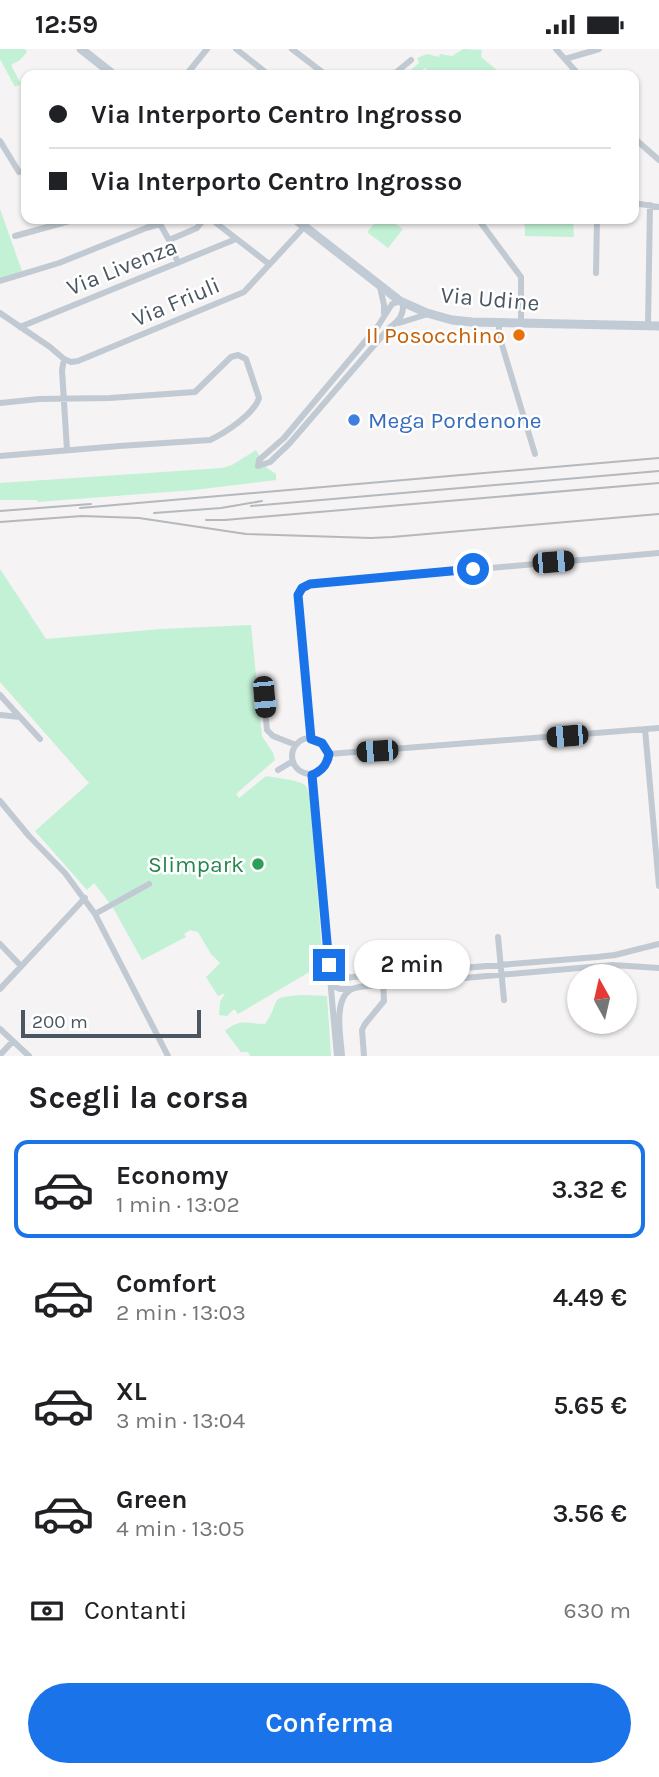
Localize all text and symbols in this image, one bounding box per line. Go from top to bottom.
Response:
text: 12:59 [35,9,98,40]
text: Via Interporto Centro Ingrosso [91,99,462,130]
text: Via Interporto Centro Ingrosso [91,166,462,197]
street label: Via Livenza [63,233,181,301]
street label: Via Friuli [128,272,224,332]
street label: Via Udine [439,281,541,317]
place label: Il Posocchino [366,322,505,349]
marker: Il Posocchino [511,327,527,343]
place label: Mega Pordenone [368,407,542,434]
marker: Mega Pordenone [346,412,362,428]
car [532,550,575,574]
route start [457,553,489,585]
car [252,675,277,719]
car [546,724,589,748]
car [356,739,399,763]
place label: Slimpark [148,851,244,878]
marker: Slimpark [250,856,266,872]
callout: 2 min [354,941,469,989]
route end [313,949,345,981]
text: 2 min [381,951,443,978]
north arrow [567,964,637,1034]
map controls [567,964,637,1034]
scale bar [21,1007,201,1039]
text: 200 m [32,1011,88,1033]
text: Scegli la corsa [28,1079,249,1116]
icon: car [32,1158,95,1221]
text: Economy [116,1160,228,1191]
text: 3.32 € [551,1174,627,1205]
text: 1 min · 13:02 [116,1191,240,1218]
icon: car [32,1266,95,1329]
text: Comfort [116,1268,217,1299]
text: 4.49 € [553,1282,627,1313]
text: 2 min · 13:03 [116,1299,246,1326]
icon: car [32,1374,95,1437]
text: XL [116,1376,147,1407]
text: 5.65 € [553,1390,627,1421]
text: 3 min · 13:04 [116,1407,245,1434]
icon: car [32,1482,95,1545]
text: Green [116,1484,188,1515]
text: 3.56 € [552,1498,627,1529]
text: 4 min · 13:05 [116,1515,245,1542]
icon: cash [28,1592,66,1630]
text: Contanti [84,1595,187,1626]
text: 630 m [564,1597,631,1624]
button: Conferma [28,1683,631,1763]

